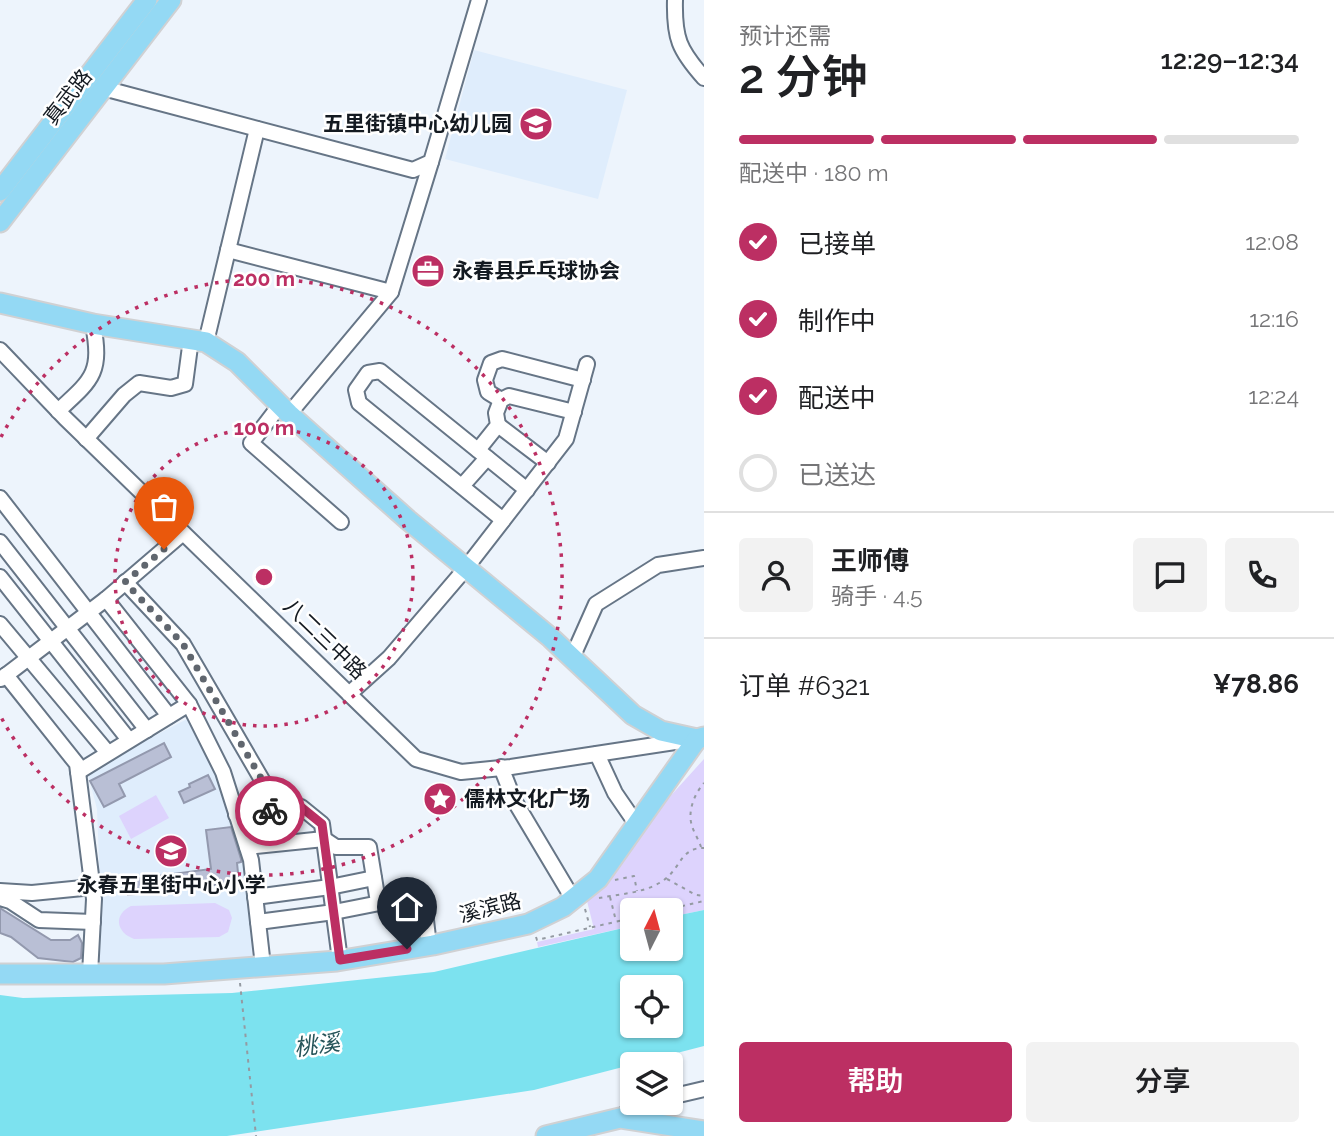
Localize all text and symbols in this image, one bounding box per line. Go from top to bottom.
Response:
text: 预计还需 [739,22,831,49]
text: 12:29–12:34 [1160,45,1299,75]
text: 2 分钟 [739,50,868,104]
street label: 真武路 [38,64,97,129]
school or university icon: 五里街镇中心幼儿园 [517,105,555,143]
place label: 五里街镇中心幼儿园 [323,111,512,136]
text: 配送中 · 180 m [739,159,889,186]
icon: check [739,223,777,261]
text: 12:08 [1245,228,1299,255]
text: 已接单 [798,229,876,259]
office icon: 永春县乒乓球协会 [409,252,447,290]
place label: 永春县乒乓球协会 [452,258,620,283]
text: 200 m [233,266,295,291]
icon: check [739,300,777,338]
text: 12:16 [1249,305,1299,332]
text: 制作中 [798,306,876,336]
icon: check [739,377,777,415]
text: 12:24 [1248,382,1299,409]
text: 配送中 [798,383,876,413]
text: 100 m [234,415,294,440]
text: 已送达 [798,460,876,490]
pin [134,477,194,549]
icon: bag [145,488,183,526]
button: person [739,538,813,612]
button: chat [1133,538,1207,612]
button: phone [1225,538,1299,612]
text: 王师傅 [831,546,909,576]
centre of rings [252,565,276,589]
text: 骑手 · 4.5 [831,582,923,609]
street label: 八二三中路 [279,593,372,684]
text: ¥78.86 [1213,669,1299,699]
text: 订单 #6321 [739,671,870,701]
courier [235,776,305,846]
place icon: 儒林文化广场 [421,780,459,818]
place label: 儒林文化广场 [464,786,590,811]
icon: bike [251,792,289,830]
school or university icon: 永春五里街中心小学 [152,832,190,870]
place label: 永春五里街中心小学 [77,872,266,897]
pin [377,877,437,949]
icon: home [388,888,426,926]
street label: 溪滨路 [456,888,523,927]
north arrow [620,898,682,961]
map controls [620,898,683,1115]
button: locate [620,975,683,1038]
water label: 桃溪 [292,1028,345,1061]
button: 帮助 [739,1042,1012,1122]
button: 分享 [1026,1042,1299,1122]
button: layers [620,1052,683,1115]

